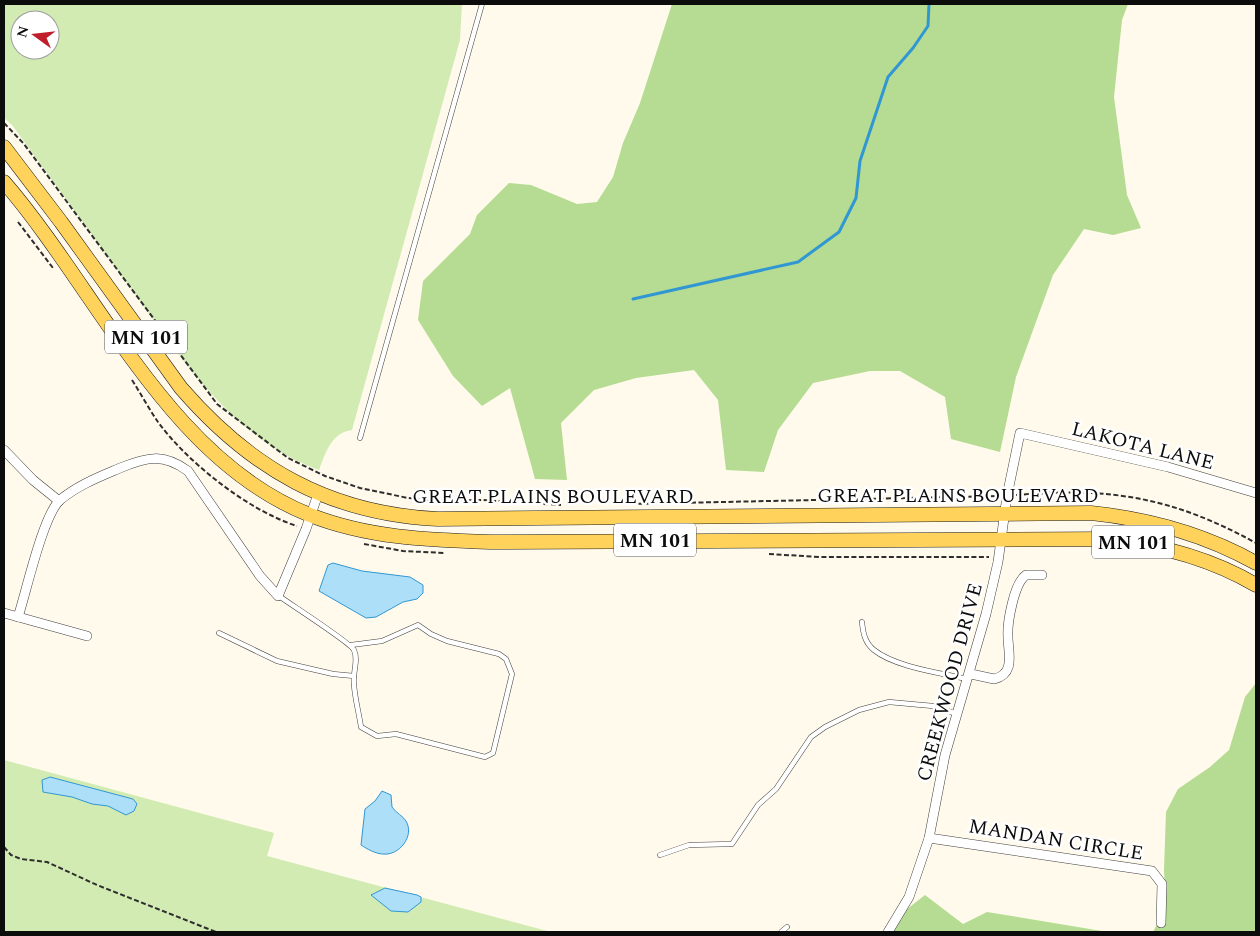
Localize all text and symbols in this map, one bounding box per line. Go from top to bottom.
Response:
north arrow [10,10,60,60]
text: N [11,24,35,40]
road number: MN 101 [105,321,187,354]
street label: LAKOTA LANE [1068,414,1217,478]
street label: GREAT PLAINS BOULEVARD [817,481,1099,511]
street label: GREAT PLAINS BOULEVARD [412,482,694,512]
road number: MN 101 [614,524,696,556]
road number: MN 101 [1092,526,1174,558]
street label: CREEKWOOD DRIVE [909,580,991,785]
street label: MANDAN CIRCLE [966,811,1145,869]

